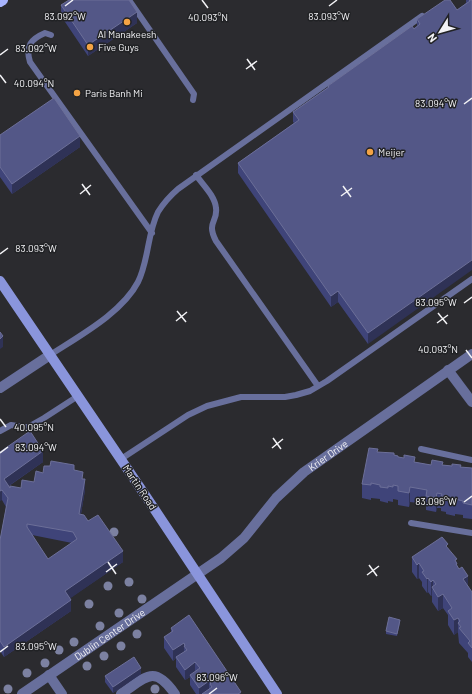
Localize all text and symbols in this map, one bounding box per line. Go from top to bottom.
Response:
text: 83.092°W [44,10,86,22]
text: 83.093°W [308,10,350,22]
text: 40.093°N [188,11,228,23]
north arrow [420,12,460,52]
marker: Al Manakeesh [122,17,132,27]
place label: Al Manakeesh [98,28,156,40]
text: N [424,31,439,45]
place label: Five Guys [98,41,139,53]
text: 83.092°W [15,42,57,54]
marker: Five Guys [85,42,95,52]
text: 40.094°N [14,77,54,89]
place label: Paris Banh Mi [85,87,143,99]
marker: Paris Banh Mi [72,88,82,98]
text: 83.094°W [415,97,457,109]
place label: Meijer [378,146,405,158]
marker: Meijer [365,147,375,157]
text: 83.093°W [15,242,57,254]
text: 83.095°W [415,296,457,308]
text: 40.093°N [418,343,458,355]
text: 40.095°N [14,421,54,433]
street label: Krier Drive [306,437,350,473]
text: 83.094°W [15,441,57,453]
street label: Martin Road [121,462,159,512]
text: 83.096°W [415,495,457,507]
street label: Dublin Center Drive [72,606,147,662]
text: 83.095°W [15,640,57,652]
text: 83.096°W [196,671,238,683]

